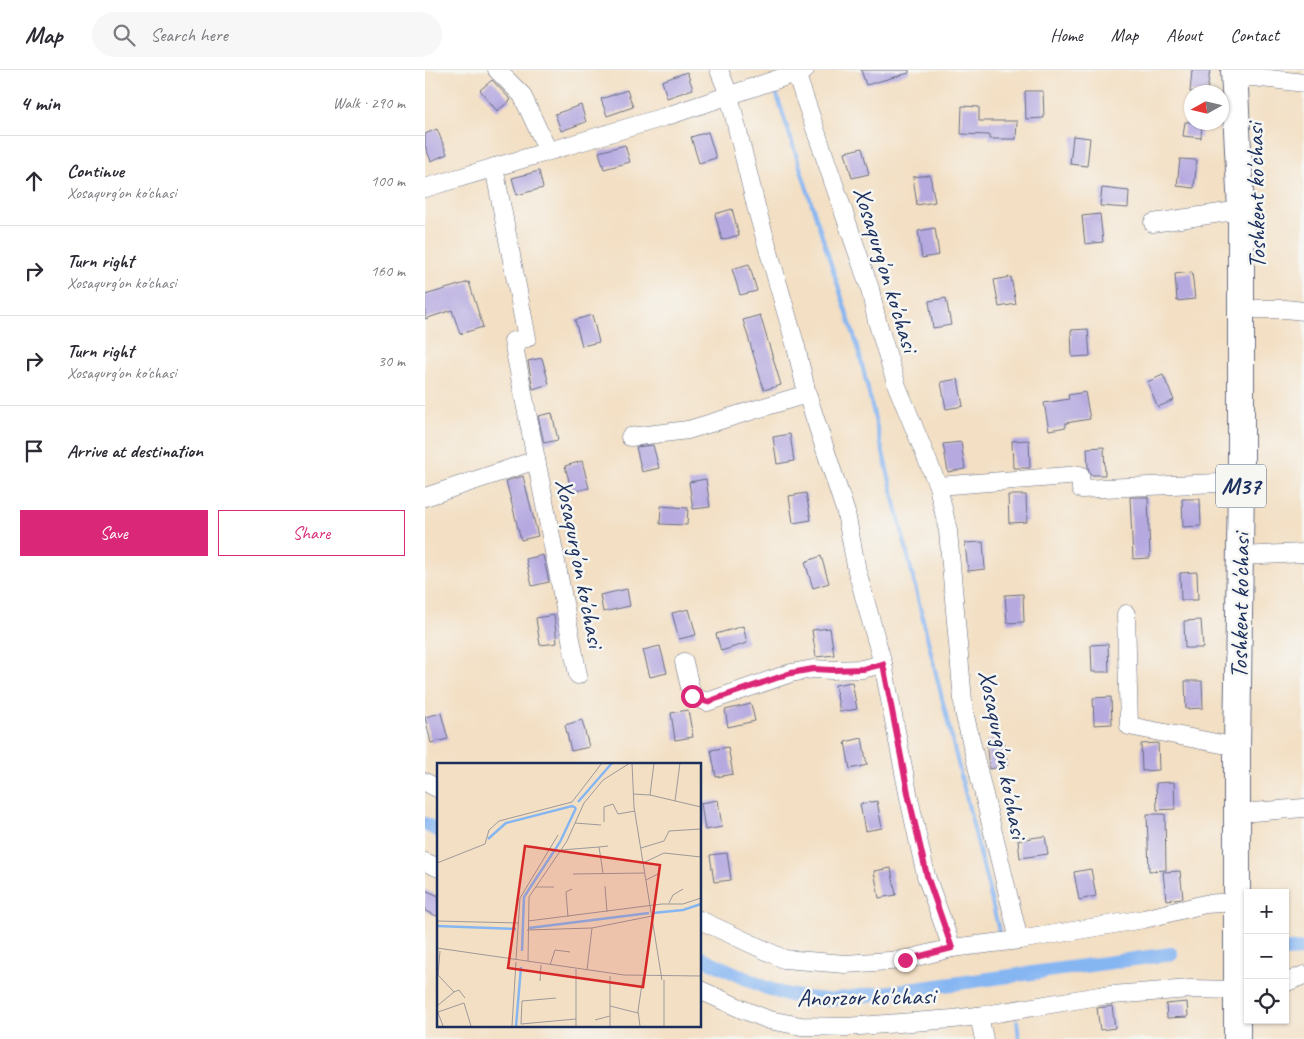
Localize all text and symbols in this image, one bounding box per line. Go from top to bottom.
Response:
search box [92,12,442,57]
text: Map [25,20,62,50]
icon: search [110,21,138,49]
text: Search here [150,23,228,47]
text: Home [1050,24,1083,46]
text: Map [1111,24,1138,46]
text: About [1166,24,1202,46]
text: Contact [1230,24,1279,46]
north arrow [1184,85,1229,130]
text: 4 min [20,90,60,116]
text: Walk · 290 m [333,93,405,113]
street label: Toshkent ko'chasi [1239,119,1273,269]
text: Continue [67,159,124,183]
icon: ahead [20,167,48,195]
text: 100 m [371,171,405,191]
text: Xosaqurg'on ko'chasi [67,183,176,203]
street label: Xosaqurg'on ko'chasi [846,183,927,359]
text: Turn right [67,249,134,273]
icon: right [20,257,48,285]
text: 160 m [371,261,405,281]
text: Xosaqurg'on ko'chasi [67,273,176,293]
text: Turn right [67,339,134,363]
icon: right [20,347,48,375]
text: 30 m [378,351,405,371]
text: Xosaqurg'on ko'chasi [67,363,176,383]
icon: arrive [20,437,48,465]
text: Arrive at destination [67,439,203,463]
road number: M37 [1216,464,1266,508]
street label: Xosaqurg'on ko'chasi [548,476,613,653]
button: Save [20,510,208,556]
button: Share [218,510,405,556]
street label: Toshkent ko'chasi [1223,529,1257,679]
street label: Xosaqurg'on ko'chasi [971,667,1036,844]
route start [681,685,704,708]
inset map [437,763,701,1026]
map controls [1244,889,1289,1024]
button: + [1244,889,1289,934]
button: − [1244,934,1289,979]
route end [894,949,917,972]
button: locate [1244,979,1289,1024]
street label: Anorzor ko'chasi [797,980,939,1014]

